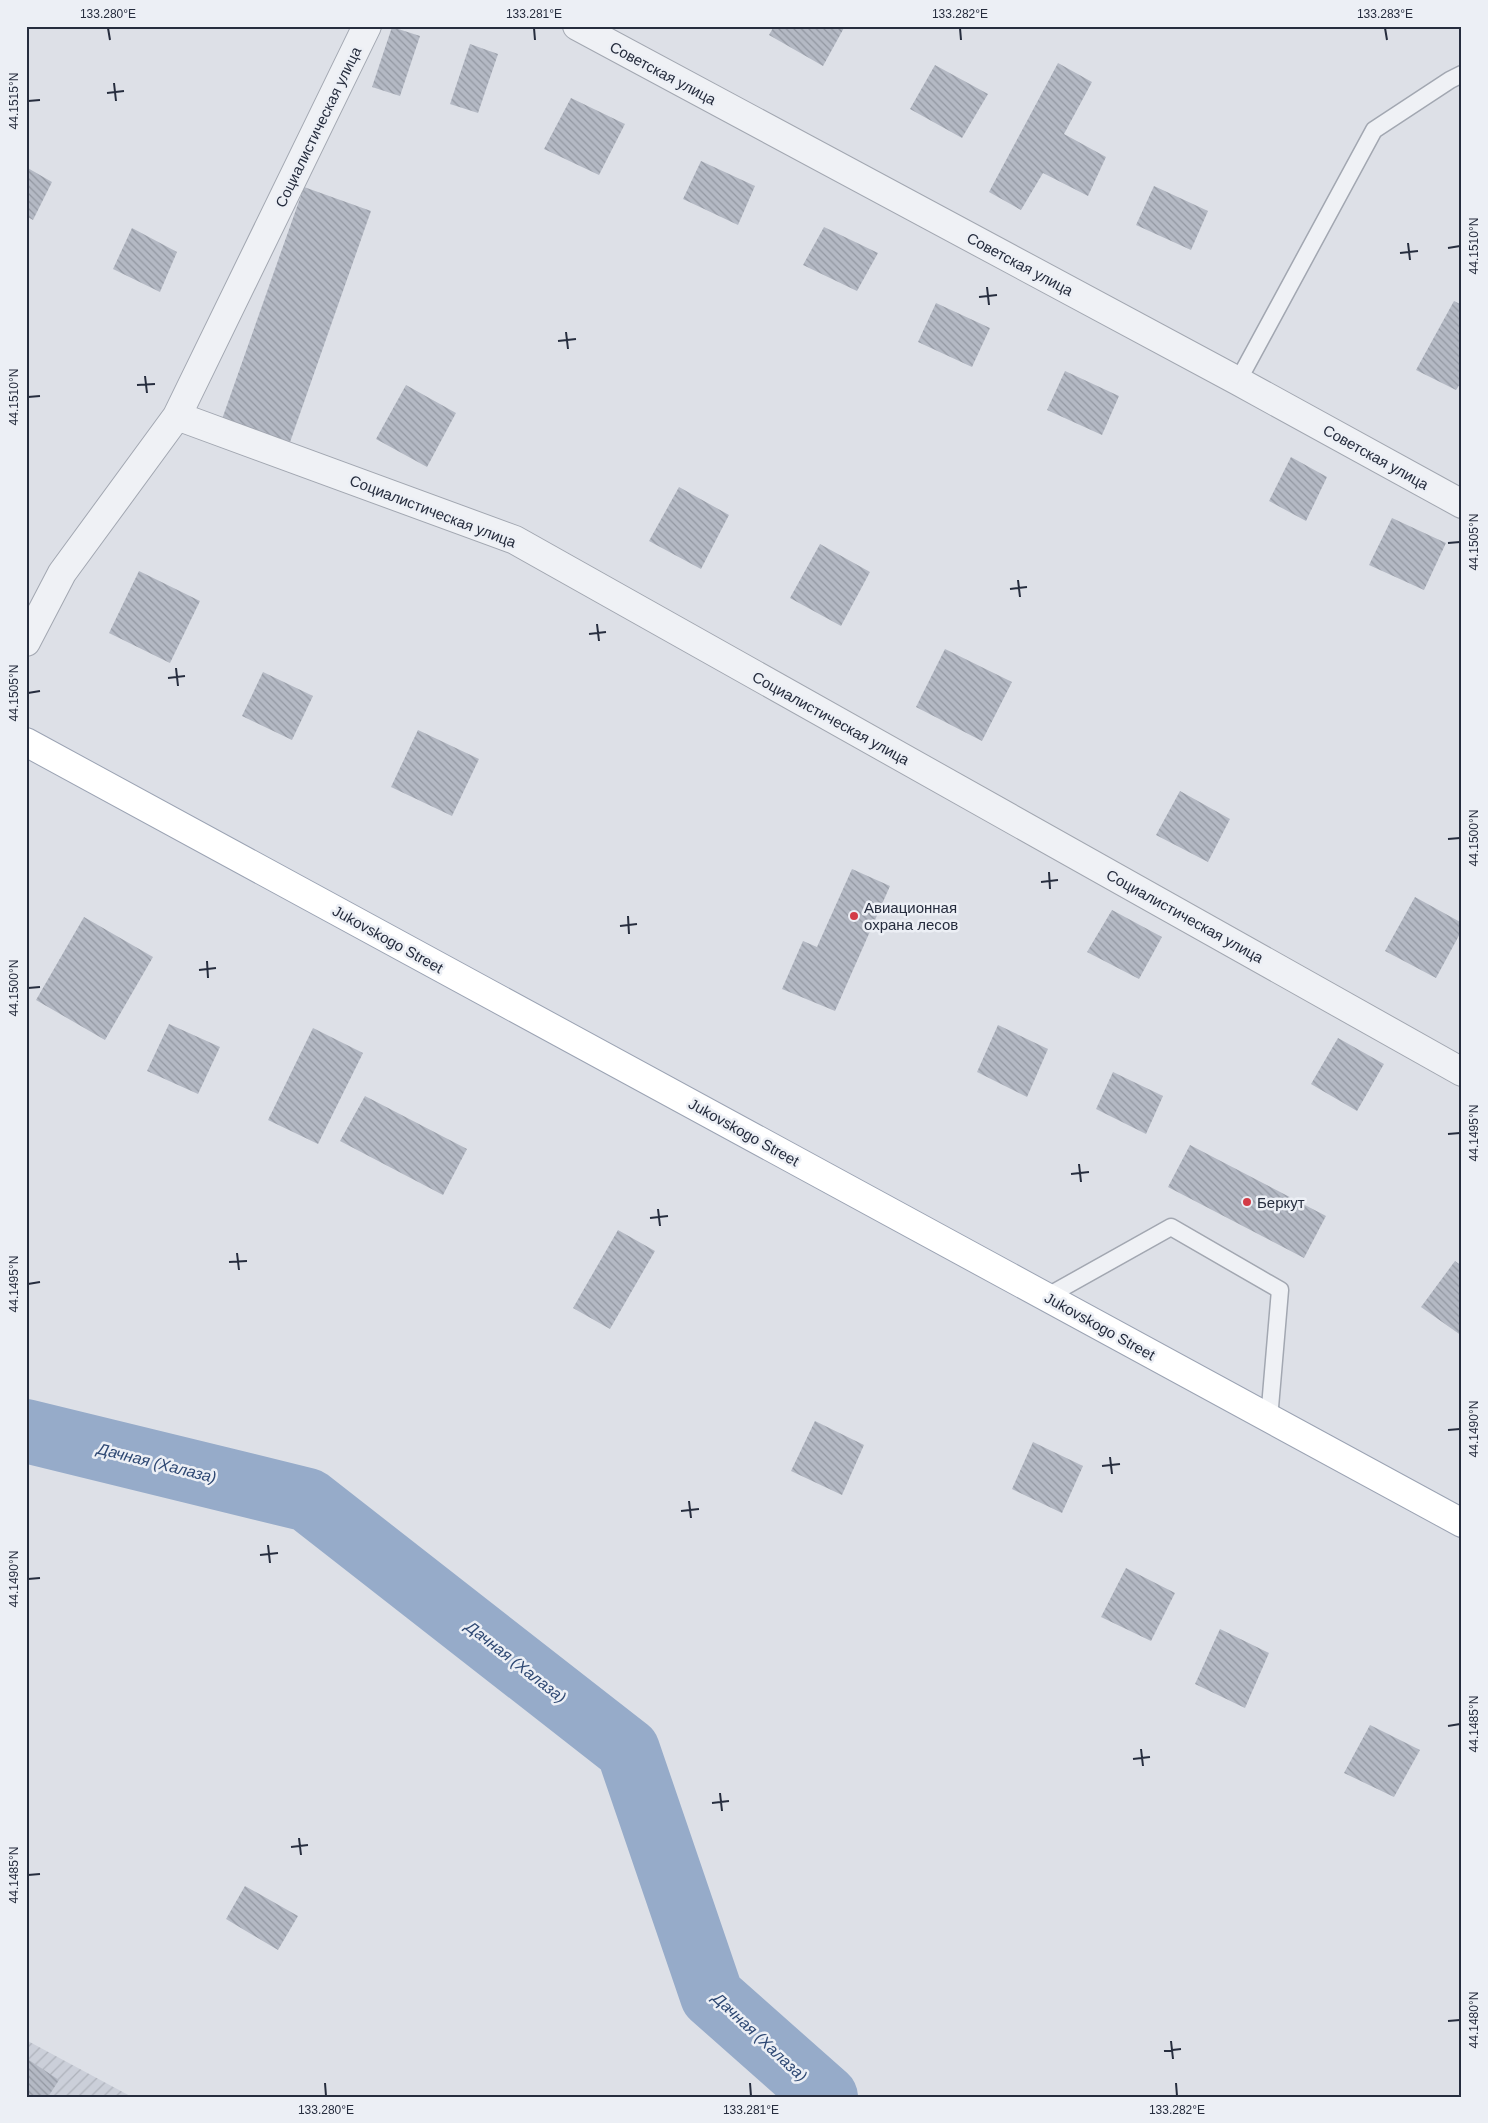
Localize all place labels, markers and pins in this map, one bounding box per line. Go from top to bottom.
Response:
place label: Авиационная охрана лесов [864,899,958,933]
marker: Авиационная охрана лесов [848,910,860,922]
place label: Беркут [1257,1194,1305,1211]
marker: Беркут [1241,1196,1253,1208]

